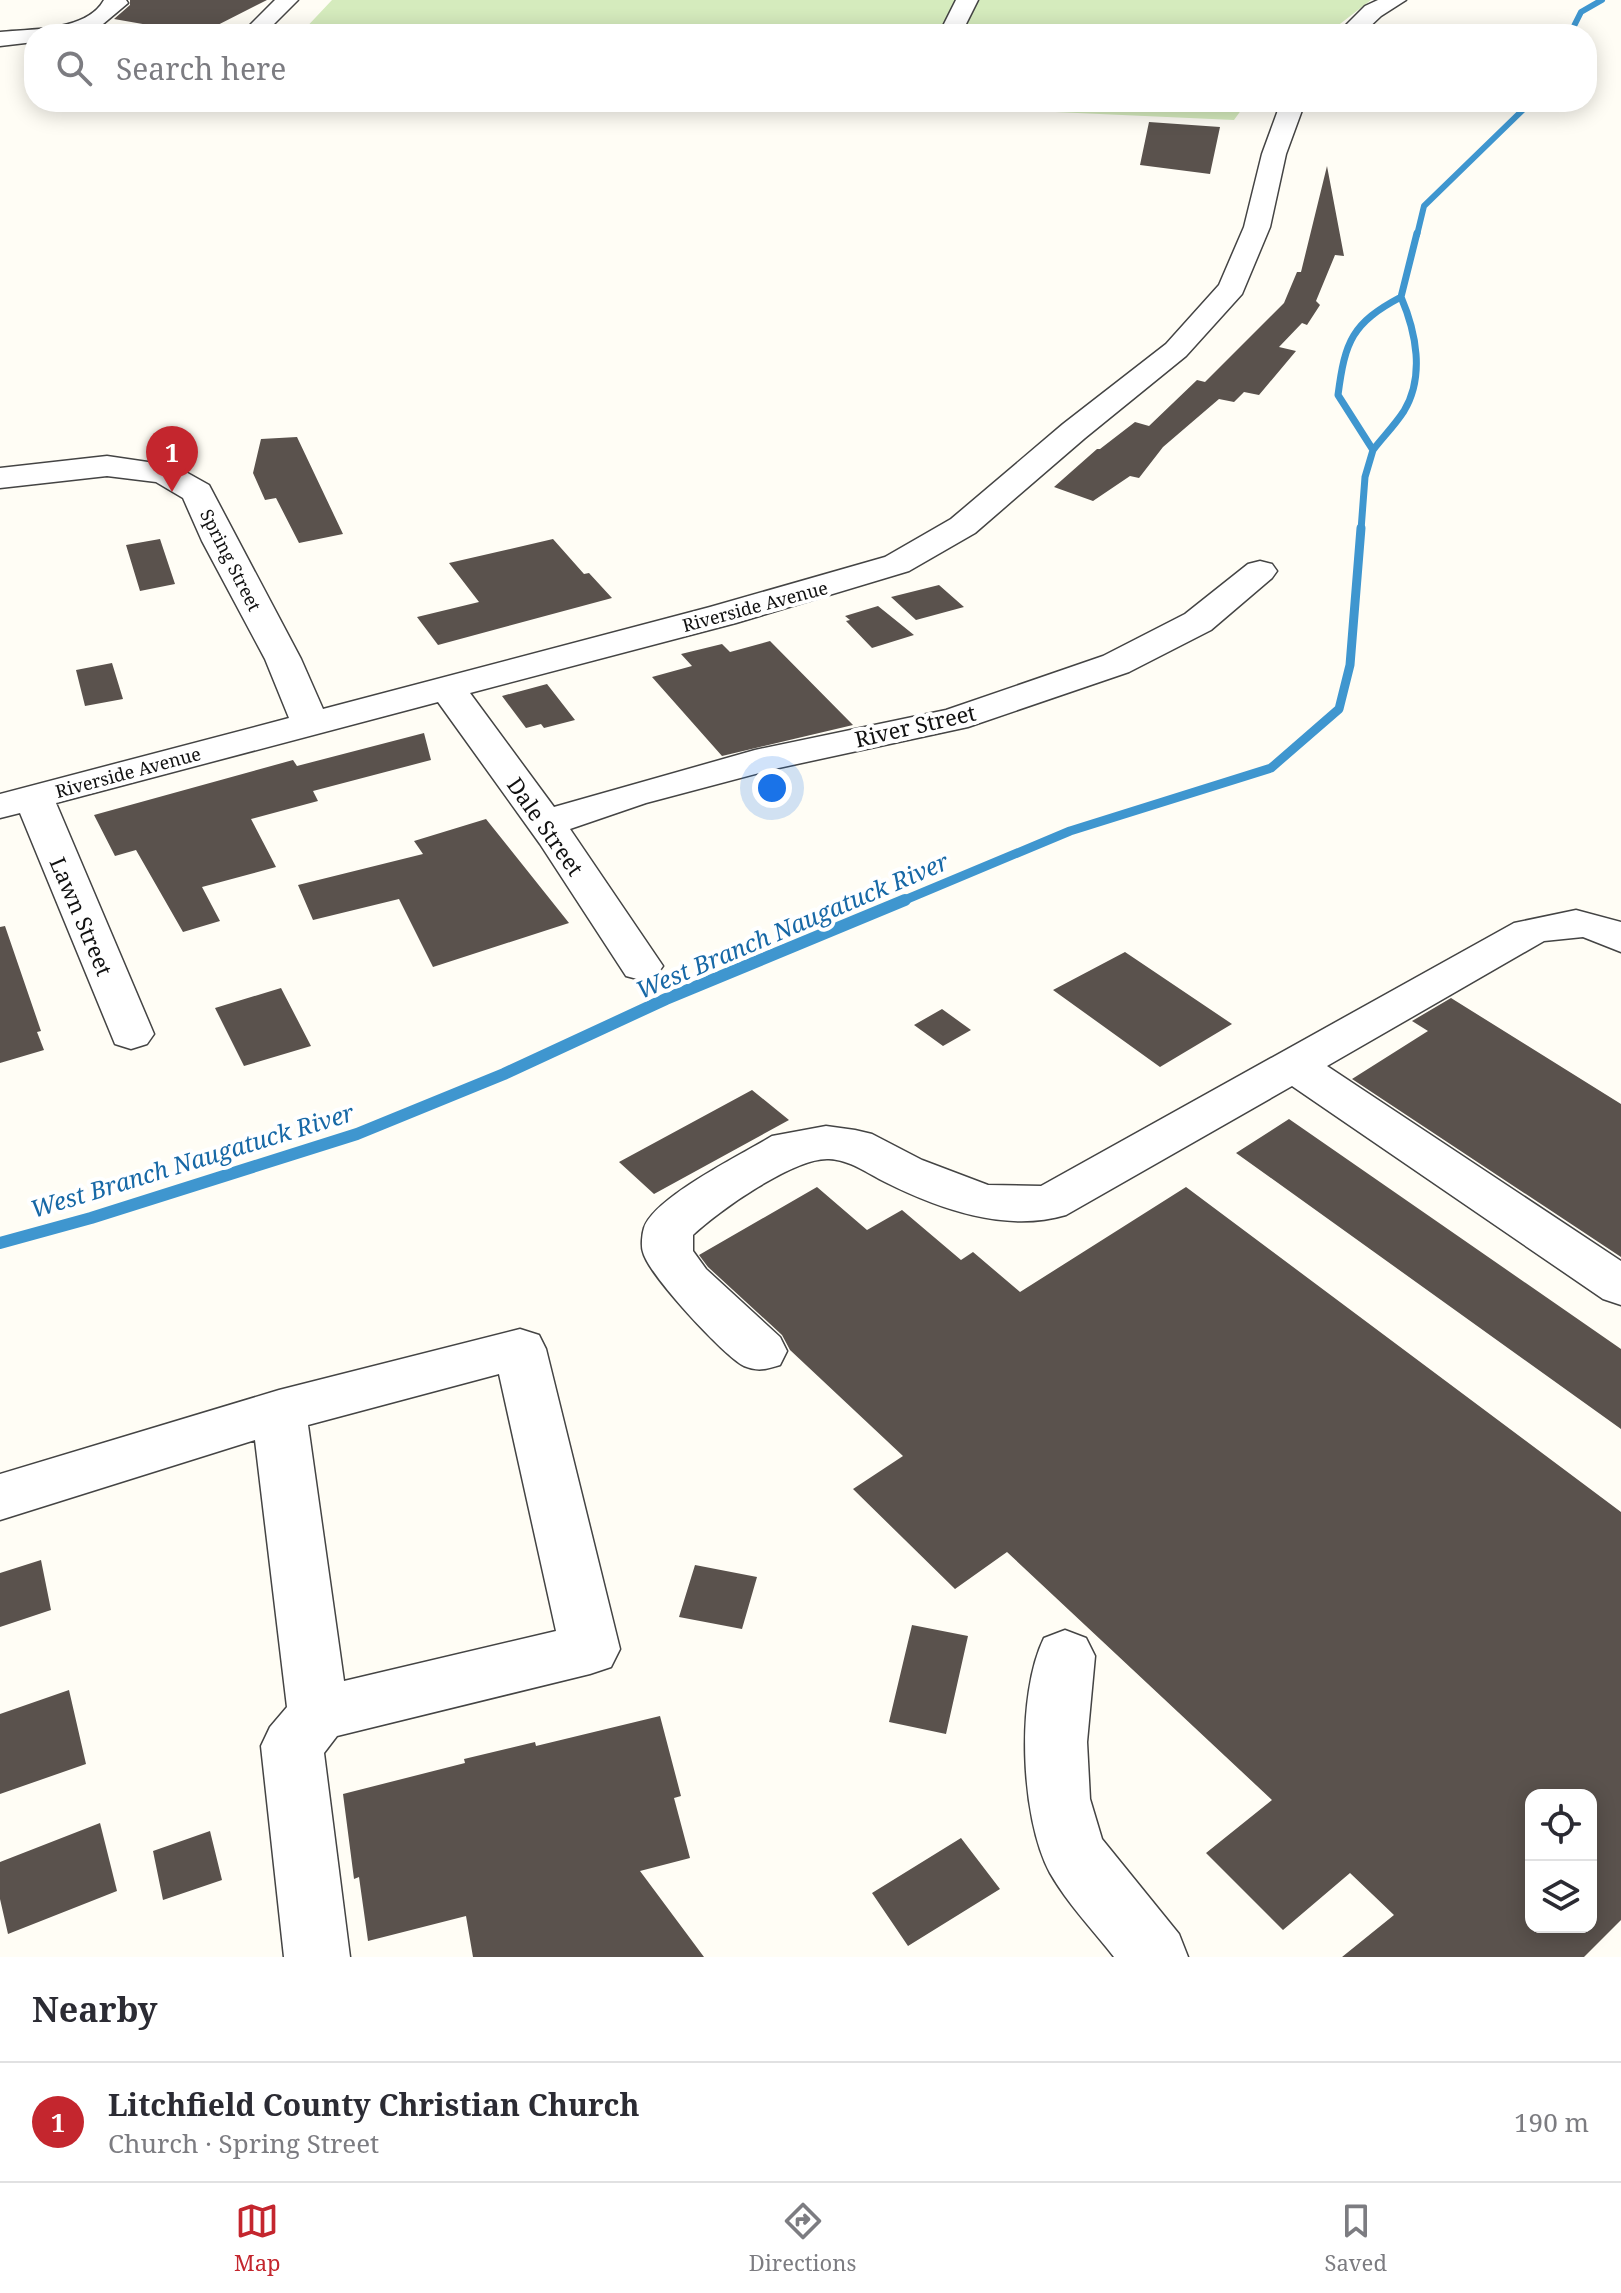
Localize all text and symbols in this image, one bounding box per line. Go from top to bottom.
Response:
search box [24,24,1597,112]
icon: search [52,46,96,90]
text: Search here [116,48,286,89]
pin: 1 [146,426,198,492]
street label: Spring Street [195,505,267,615]
street label: Riverside Avenue [680,575,830,637]
street label: River Street [851,696,979,753]
street label: Riverside Avenue [53,741,203,803]
your location [752,768,792,808]
street label: Dale Street [501,771,591,882]
water label: West Branch Naugatuck River [631,844,954,1006]
street label: Lawn Street [44,852,121,980]
water label: West Branch Naugatuck River [26,1095,358,1225]
map controls [1525,1789,1597,1933]
button: locate [1525,1789,1597,1861]
button: layers [1525,1861,1597,1933]
text: Nearby [32,1986,158,2032]
text: Litchfield County Christian Church [108,2084,639,2125]
text: 1 [51,2104,65,2140]
text: 190 m [1514,2104,1589,2140]
text: Church · Spring Street [108,2125,379,2161]
tab: Map [234,2199,281,2277]
tab: Directions [749,2199,856,2277]
tab: Saved [1325,2199,1387,2277]

